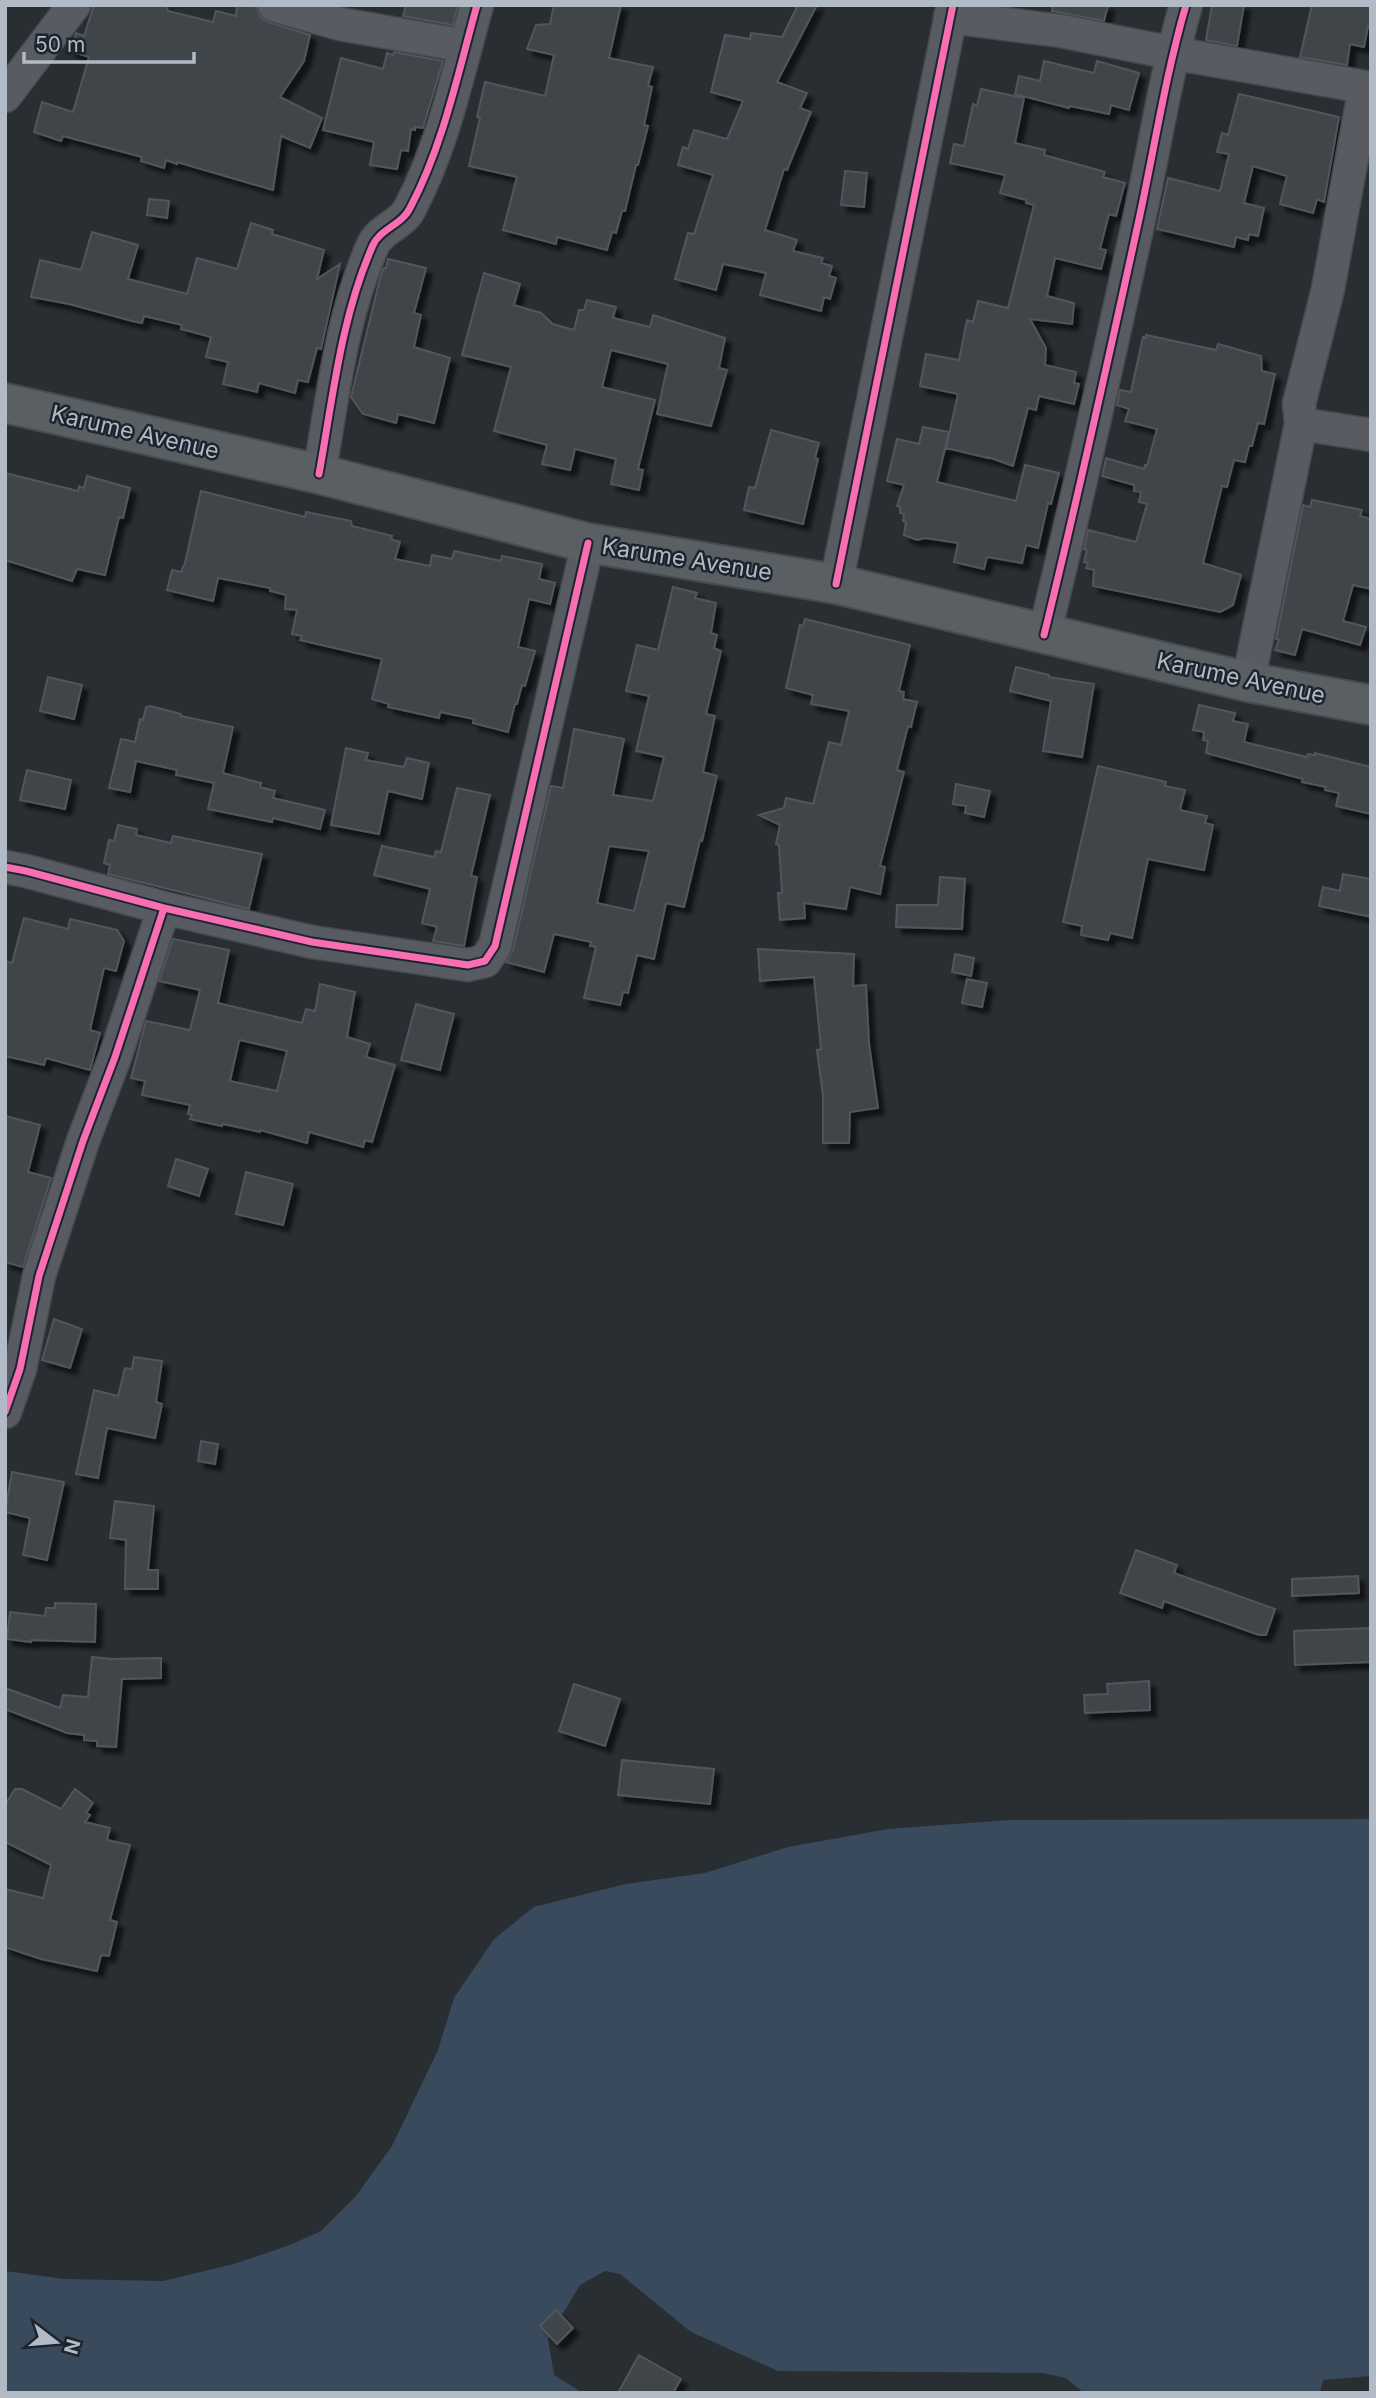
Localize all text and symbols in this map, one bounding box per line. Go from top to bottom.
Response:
scale bar [24,21,194,65]
text: 50 m [35,32,85,57]
street label: Karume Avenue [48,399,222,465]
street label: Karume Avenue [600,532,774,586]
street label: Karume Avenue [1154,646,1328,710]
north arrow [21,2307,91,2377]
text: N [59,2336,85,2357]

